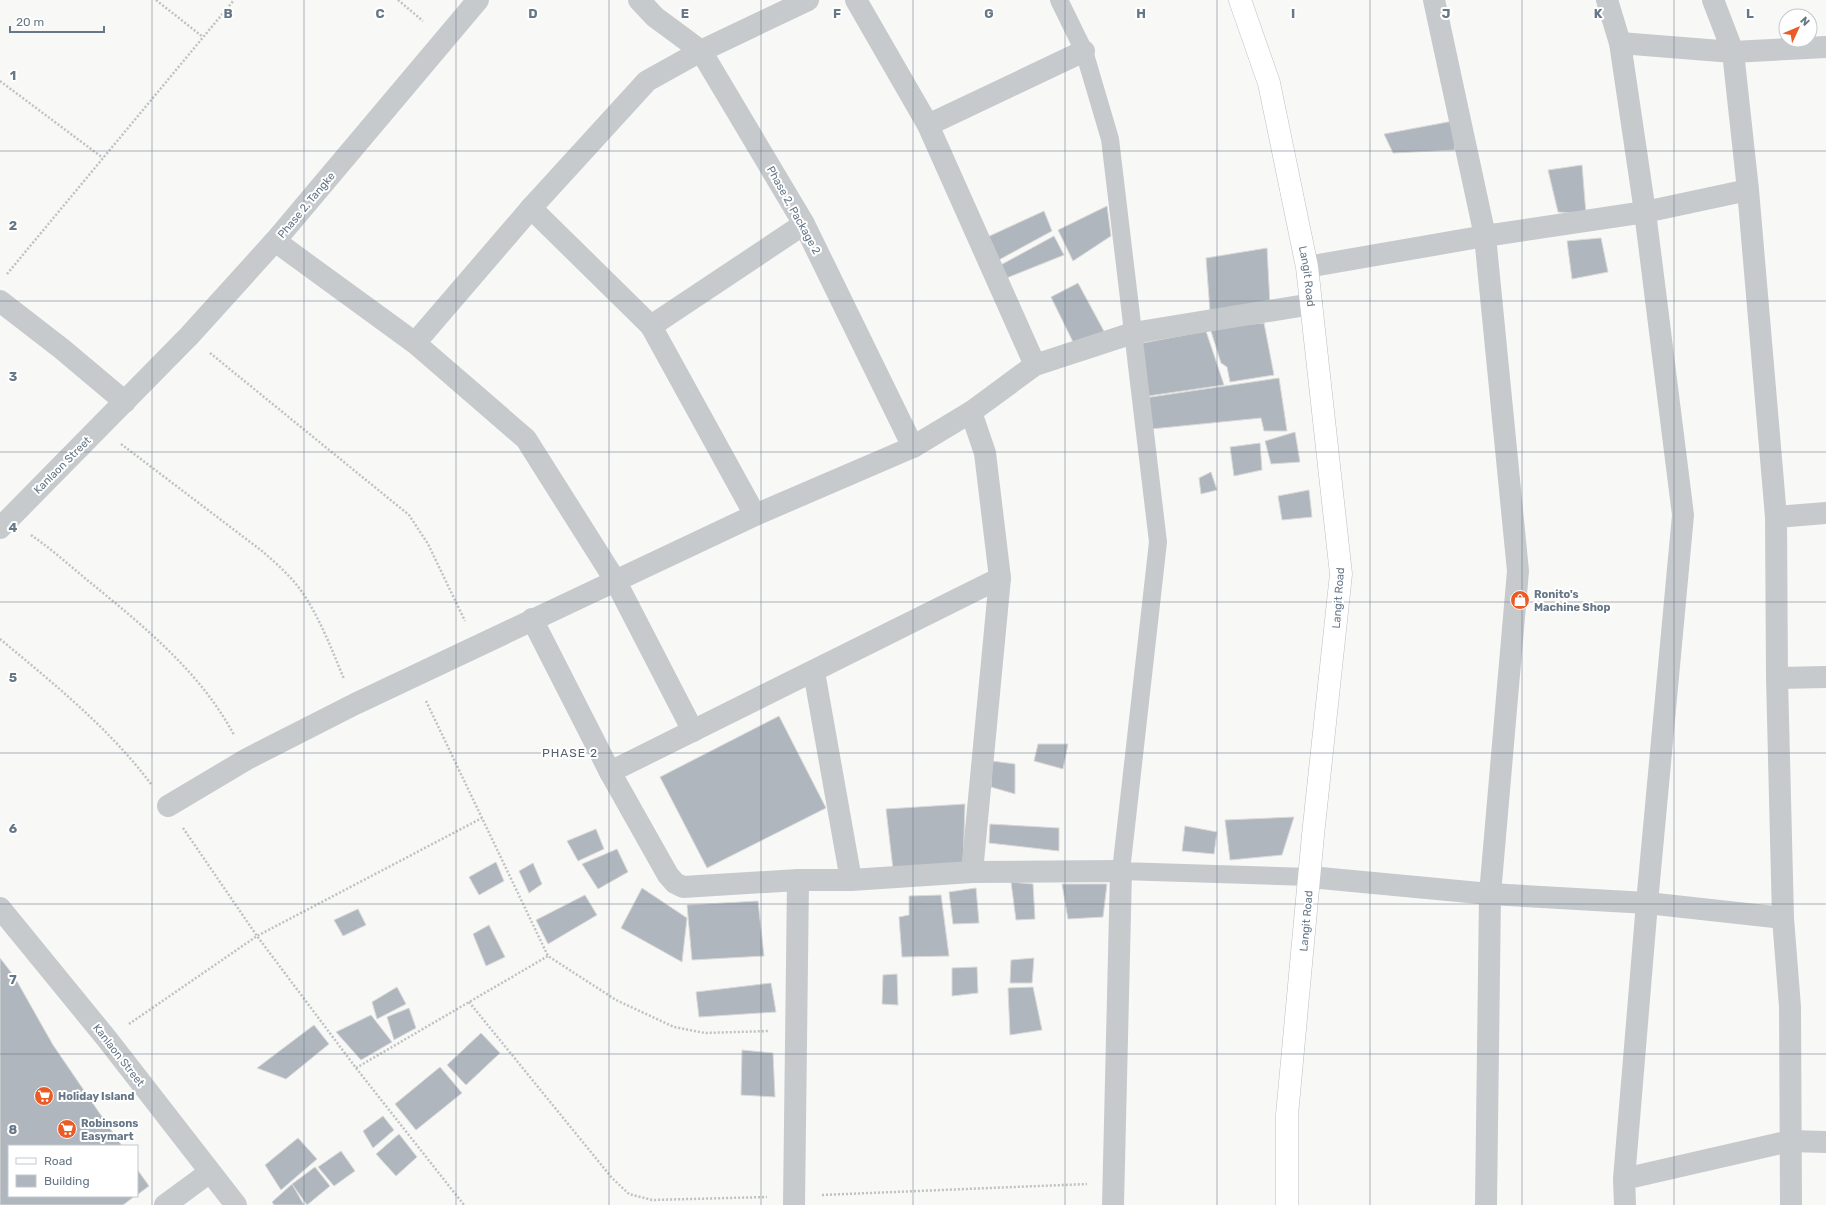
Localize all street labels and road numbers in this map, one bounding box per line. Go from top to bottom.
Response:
street label: Phase 2, Package 2 [764,164,823,257]
street label: Phase 2, Tangke [275,170,338,241]
street label: Langit Road [1296,245,1317,307]
street label: Kanlaon Street [31,434,94,497]
street label: Langit Road [1330,567,1347,629]
street label: Langit Road [1297,890,1316,952]
street label: Kanlaon Street [90,1022,147,1090]

